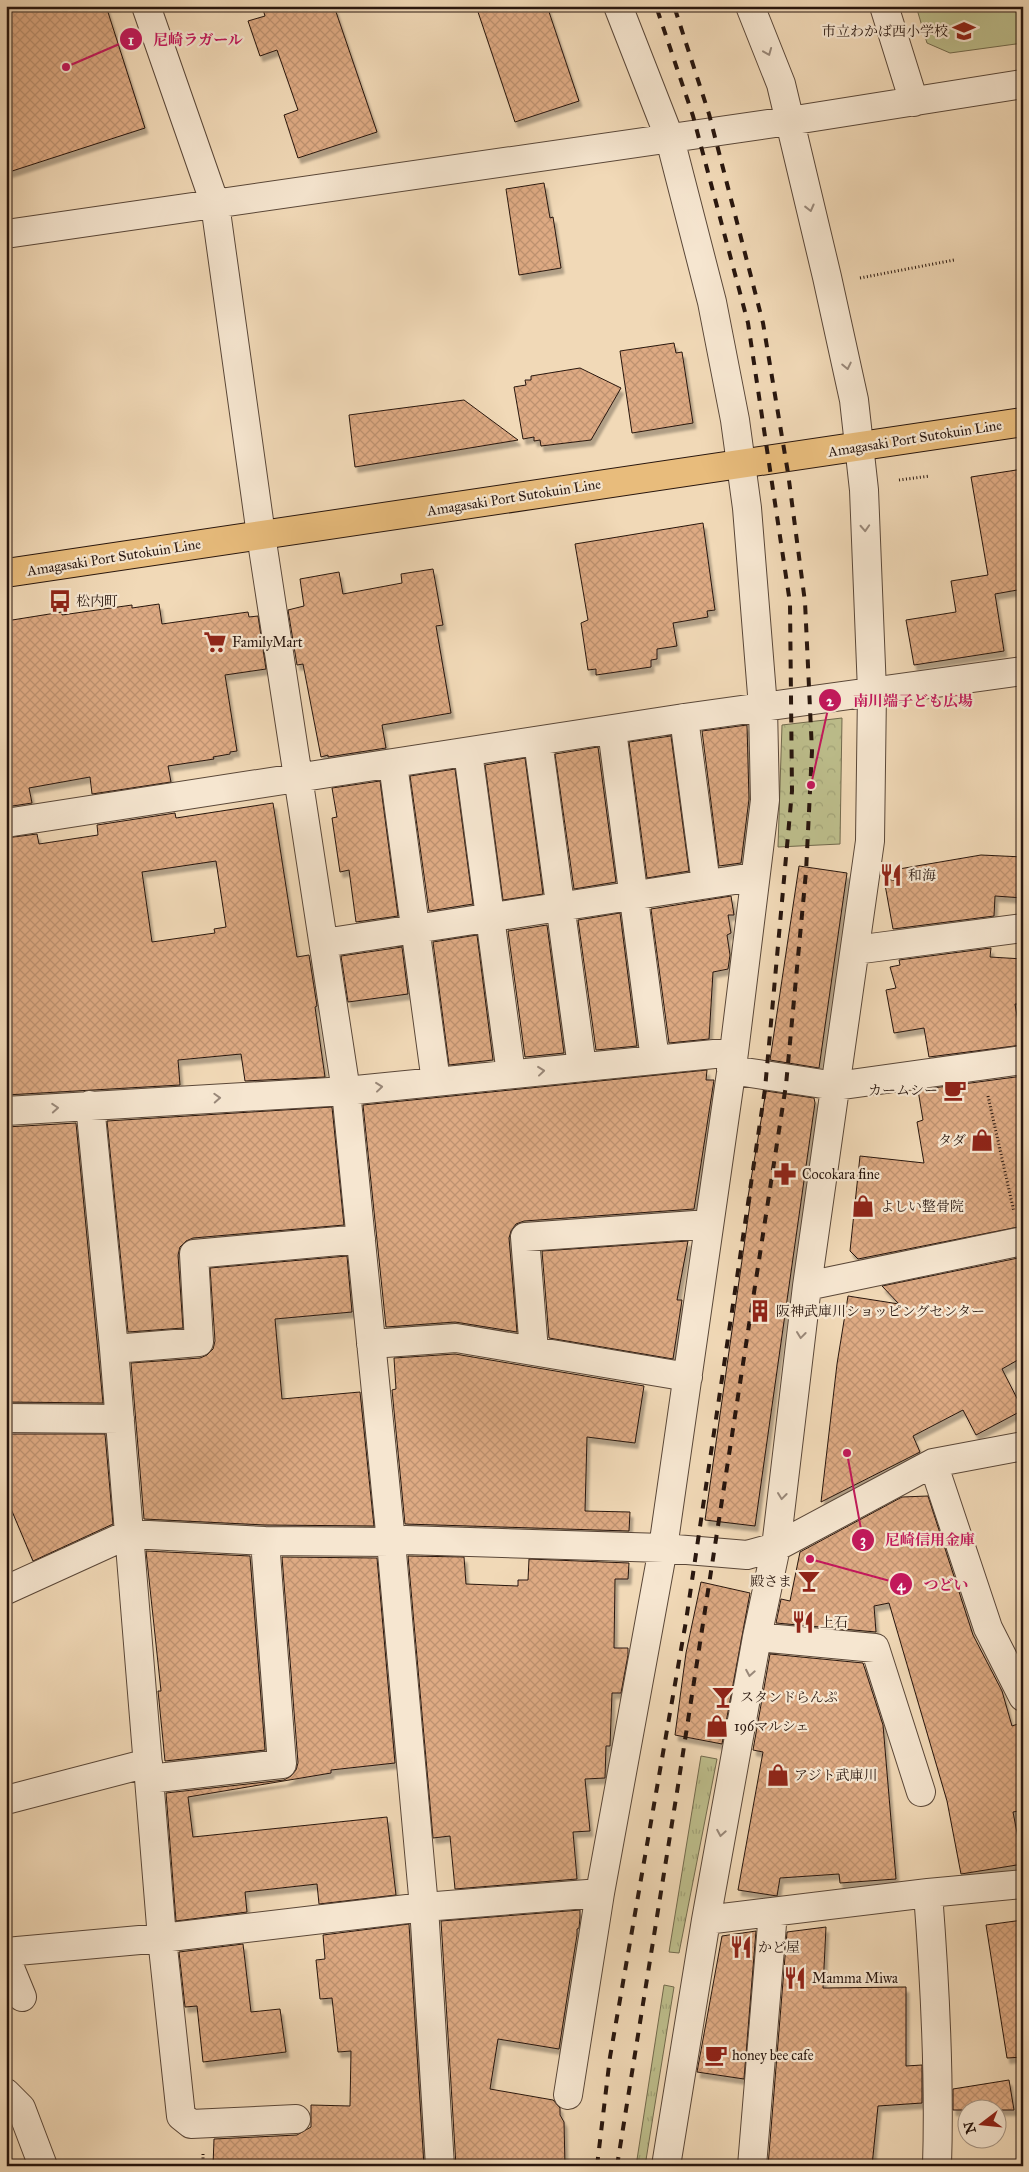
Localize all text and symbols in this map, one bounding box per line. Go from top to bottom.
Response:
school or university icon: 市立わかば西小学校 [951,18,977,44]
place label: 市立わかば西小学校 [822,23,948,40]
callout: 尼崎ラガール [118,24,253,54]
text: 1 [128,31,134,49]
text: 尼崎ラガール [153,31,243,49]
one-way arrow [762,47,772,55]
one-way arrow [804,204,815,213]
one-way arrow [841,362,851,371]
street label: Amagasaki Port Sutokuin Line [826,416,1003,461]
street label: Amagasaki Port Sutokuin Line [425,475,602,520]
one-way arrow [860,524,871,532]
street label: Amagasaki Port Sutokuin Line [25,535,202,580]
bus stop icon: 松内町 [47,588,73,614]
place label: 松内町 [76,593,118,610]
supermarket icon: FamilyMart [202,629,228,655]
place label: FamilyMart [232,634,303,651]
callout: 南川端子ども広場 [818,685,983,715]
text: 2 [826,692,834,710]
text: 南川端子ども広場 [853,692,973,710]
restaurant icon: 和海 [878,862,904,888]
place label: 和海 [908,867,936,884]
one-way arrow [537,1066,545,1077]
cafe icon: カームシー [942,1077,968,1103]
one-way arrow [375,1082,383,1093]
place label: カームシー [868,1082,938,1099]
one-way arrow [213,1092,221,1103]
one-way arrow [51,1102,59,1113]
shop icon: タダ [969,1127,995,1153]
place label: タダ [938,1132,966,1149]
pharmacy icon: Cocokara fine [772,1161,798,1187]
place label: Cocokara fine [802,1166,880,1183]
shop icon: よしい整骨院 [850,1193,876,1219]
place label: よしい整骨院 [880,1198,964,1215]
building icon: 阪神武庫川ショッピングセンター [747,1298,773,1324]
place label: 阪神武庫川ショッピングセンター [776,1303,985,1320]
one-way arrow [797,1330,807,1339]
one-way arrow [777,1492,788,1500]
callout: 尼崎信用金庫 [850,1525,985,1555]
text: 3 [860,1531,866,1550]
text: 尼崎信用金庫 [885,1531,975,1549]
bar icon: 殿さま [796,1568,822,1594]
callout: つどい [889,1569,979,1599]
place label: 殿さま [750,1573,792,1590]
text: 4 [897,1576,906,1595]
text: つどい [923,1576,969,1594]
restaurant icon: 上石 [790,1609,816,1635]
place label: 上石 [820,1614,848,1631]
one-way arrow [746,1669,756,1677]
bar icon: スタンドらんぷ [710,1684,736,1710]
place label: スタンドらんぷ [740,1689,838,1706]
shop icon: 196マルシェ [704,1713,730,1739]
place label: 196マルシェ [734,1718,810,1735]
shop icon: アジト武庫川 [765,1762,791,1788]
place label: アジト武庫川 [794,1767,877,1784]
one-way arrow [717,1829,727,1837]
restaurant icon: かど屋 [728,1934,754,1960]
place label: かど屋 [758,1939,800,1956]
restaurant icon: Mamma Miwa [782,1965,808,1991]
place label: Mamma Miwa [812,1970,898,1987]
cafe icon: honey bee cafe [703,2042,729,2068]
place label: honey bee cafe [732,2047,814,2064]
north arrow [956,2100,1006,2150]
text: N [960,2119,980,2135]

